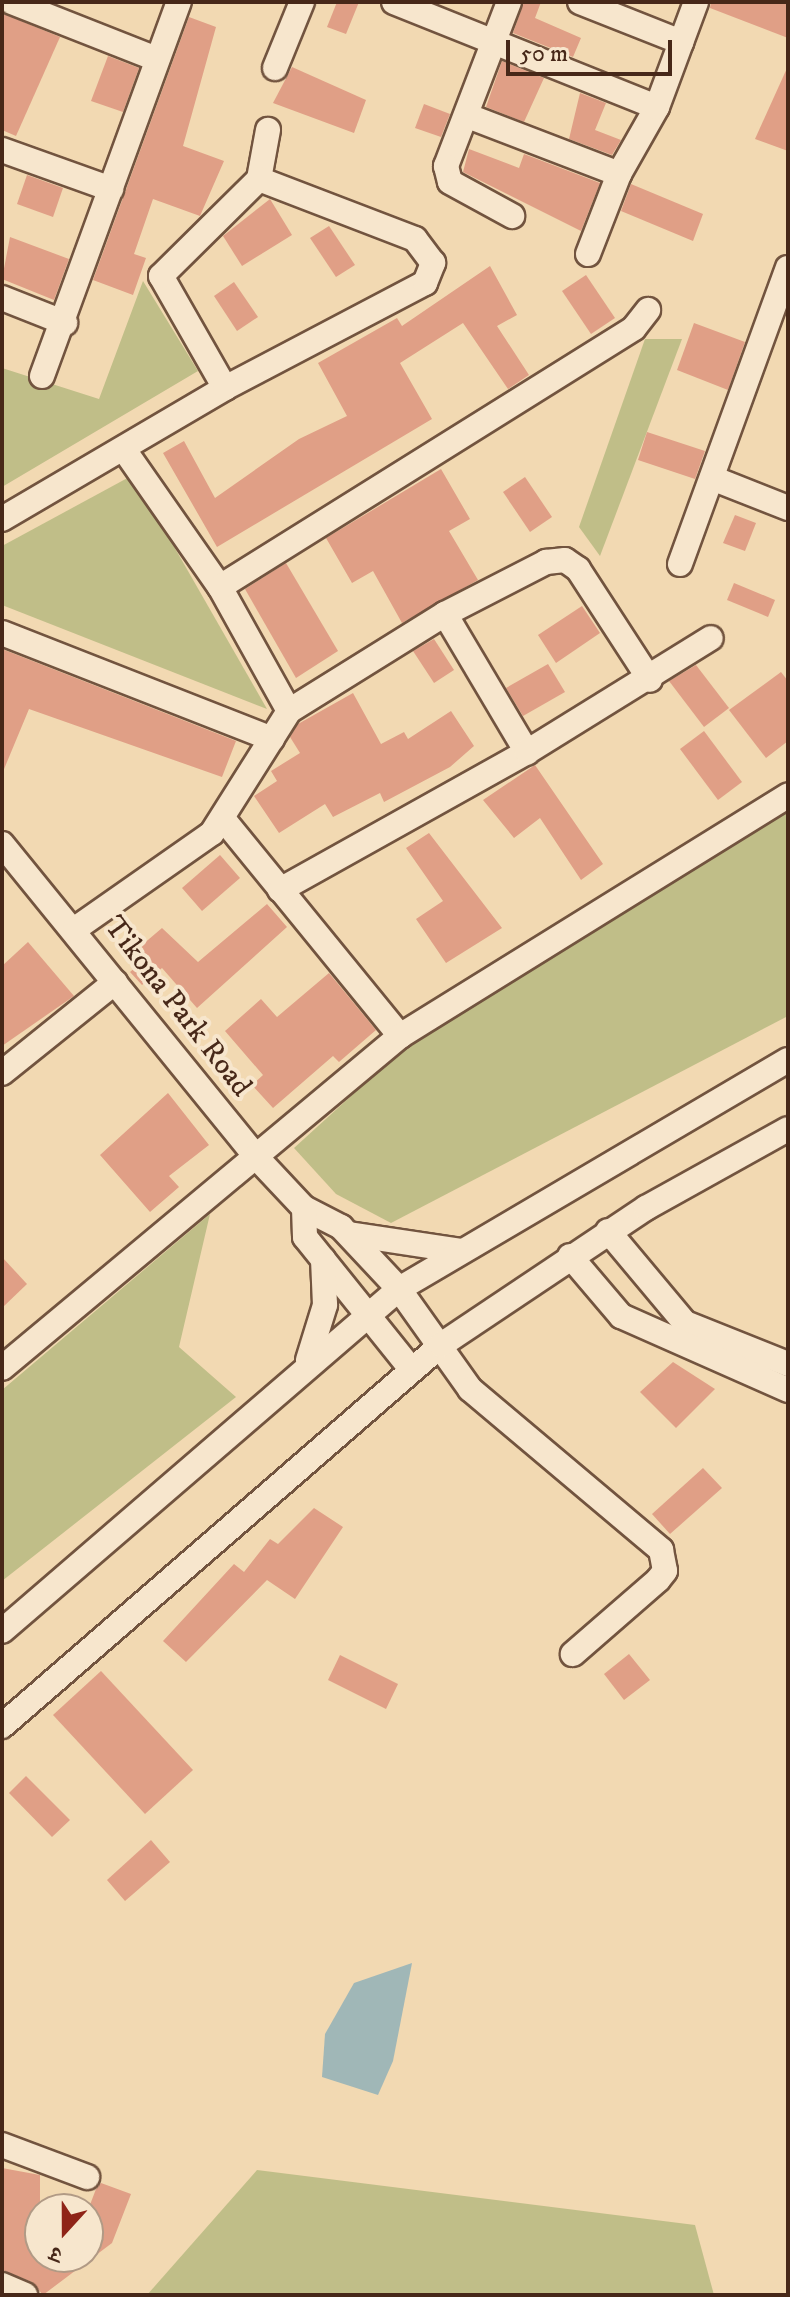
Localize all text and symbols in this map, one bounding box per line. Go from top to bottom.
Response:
scale bar [510,24,676,74]
text: 50 m [520,39,568,69]
street label: Tikona Park Road [95,910,259,1104]
north arrow [24,2193,104,2273]
text: उ [46,2239,66,2269]

